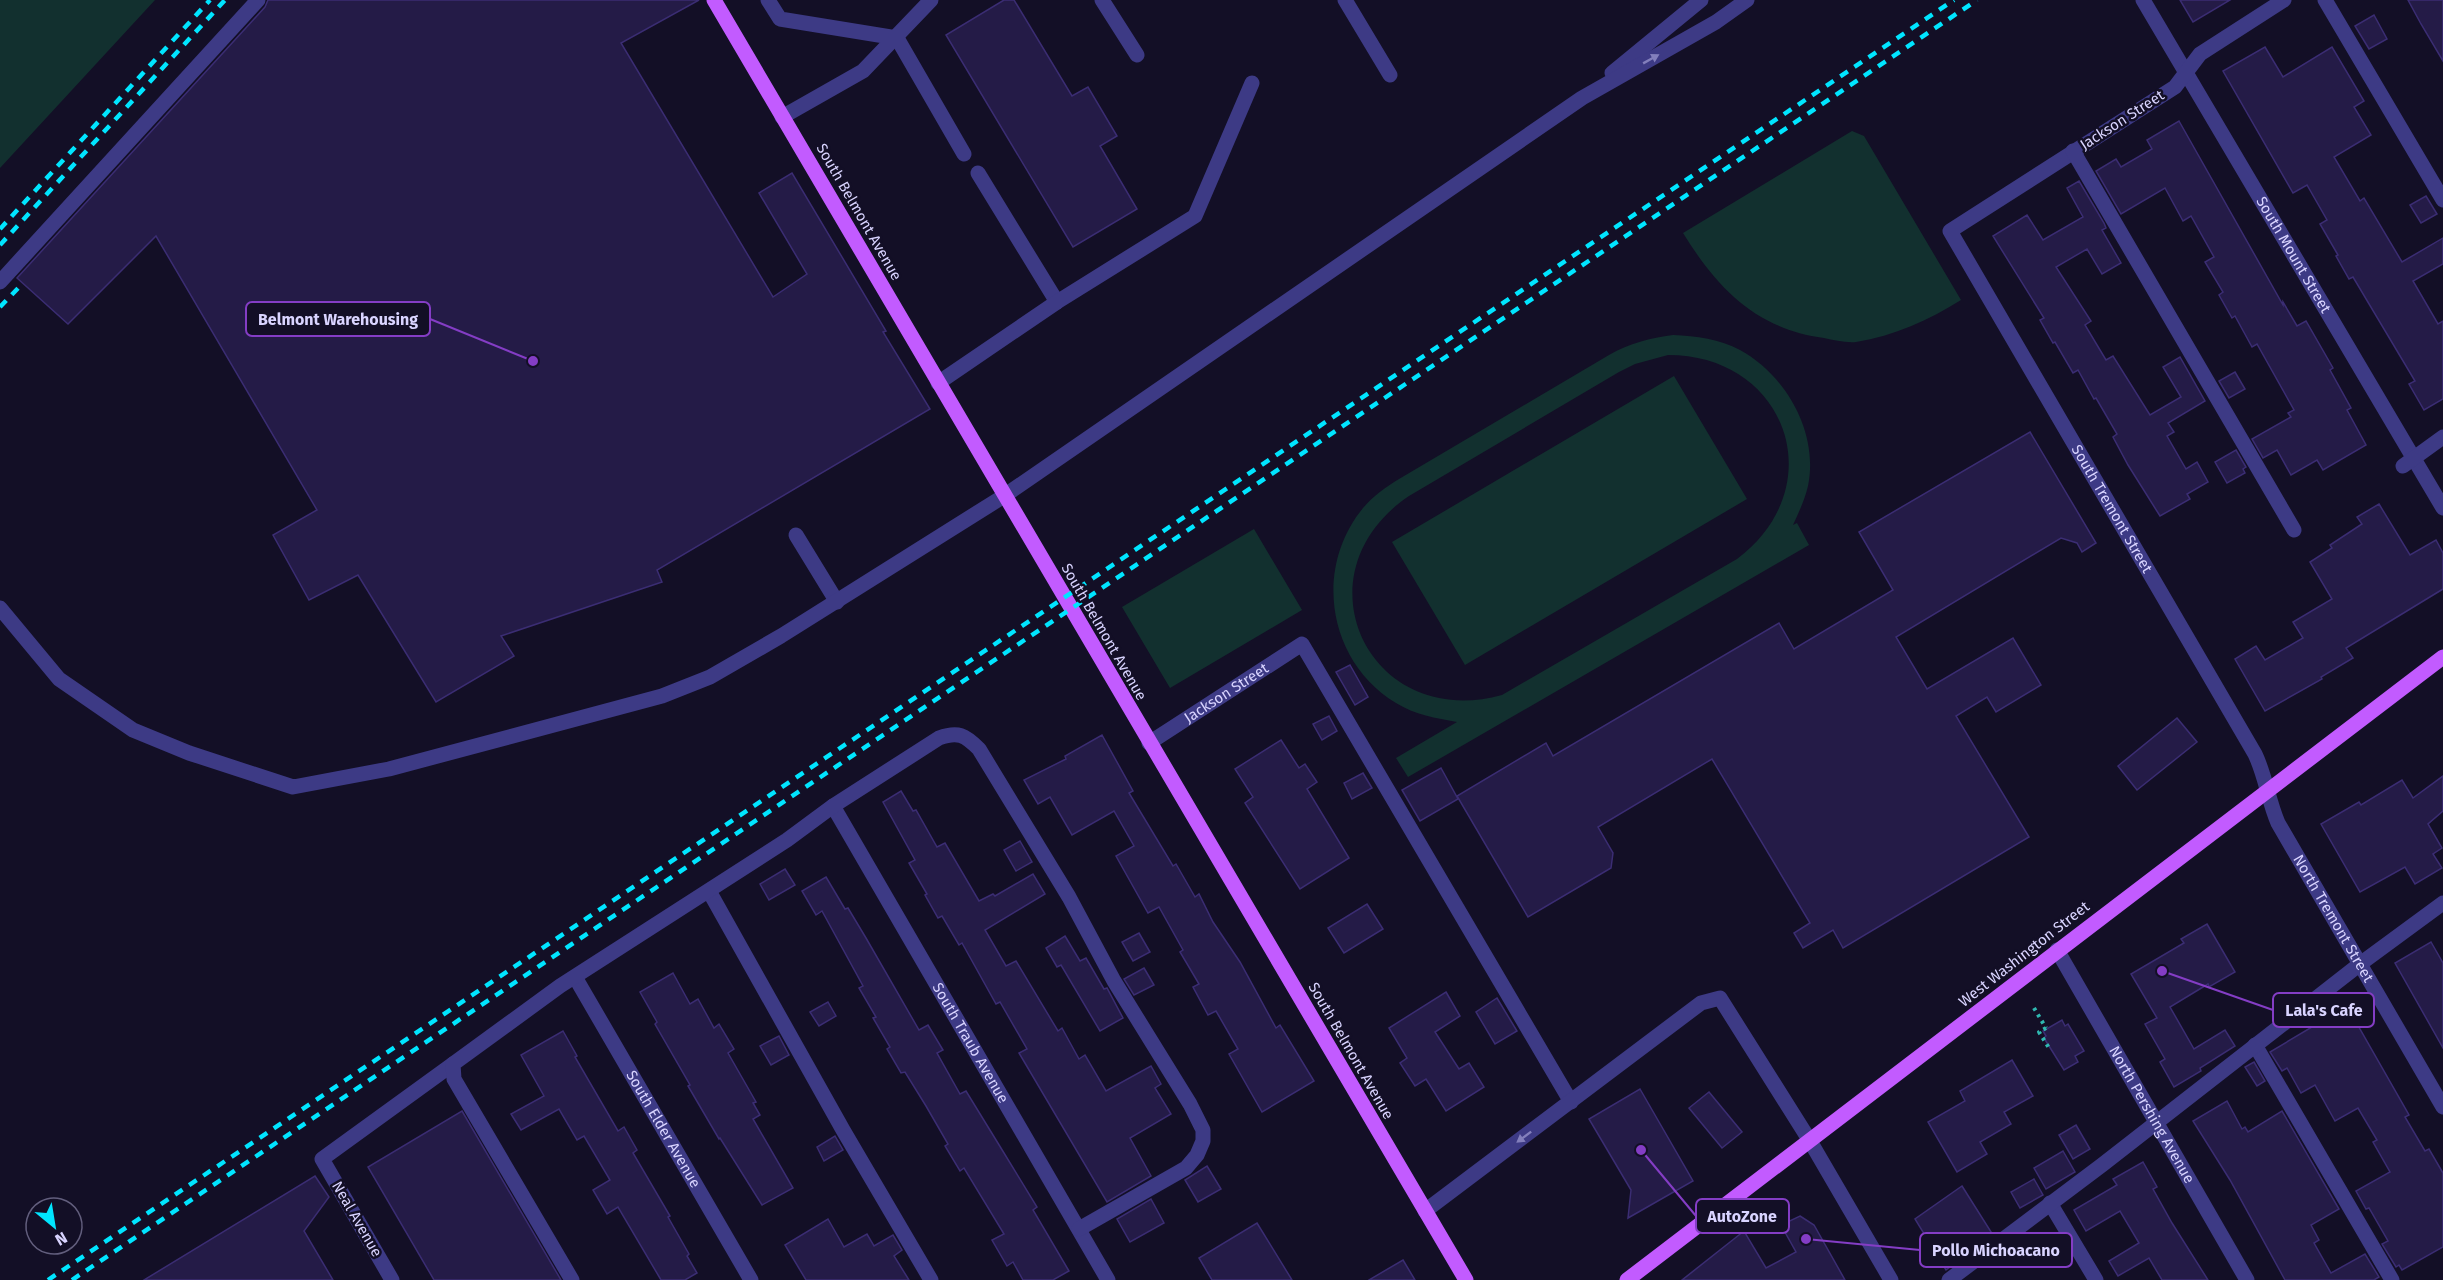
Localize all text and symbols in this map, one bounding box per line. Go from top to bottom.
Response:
one-way arrow [1643,54,1660,64]
street label: Jackson Street [2077,86,2168,154]
street label: South Belmont Avenue [812,140,906,284]
street label: South Mount Street [2252,193,2335,317]
callout: Belmont Warehousing [246,302,430,336]
text: Belmont Warehousing [258,310,418,329]
street label: South Tremont Street [2068,442,2157,577]
street label: South Belmont Avenue [1057,560,1151,704]
street label: Jackson Street [1181,659,1272,727]
street label: North Tremont Street [2289,851,2378,986]
street label: West Washington Street [1955,897,2093,1011]
street label: South Belmont Avenue [1304,979,1398,1123]
street label: South Traub Avenue [929,980,1012,1106]
callout: Lala's Cafe [2273,993,2374,1027]
text: Lala's Cafe [2285,1001,2363,1020]
street label: North Pershing Avenue [2105,1043,2198,1187]
street label: South Elder Avenue [622,1067,705,1191]
one-way arrow [1517,1131,1533,1143]
street label: Neal Avenue [328,1178,386,1260]
north arrow [24,1196,84,1256]
callout: AutoZone [1696,1199,1789,1233]
text: AutoZone [1706,1207,1777,1226]
text: N [52,1228,71,1249]
callout: Pollo Michoacano [1920,1233,2072,1267]
text: Pollo Michoacano [1932,1241,2060,1260]

